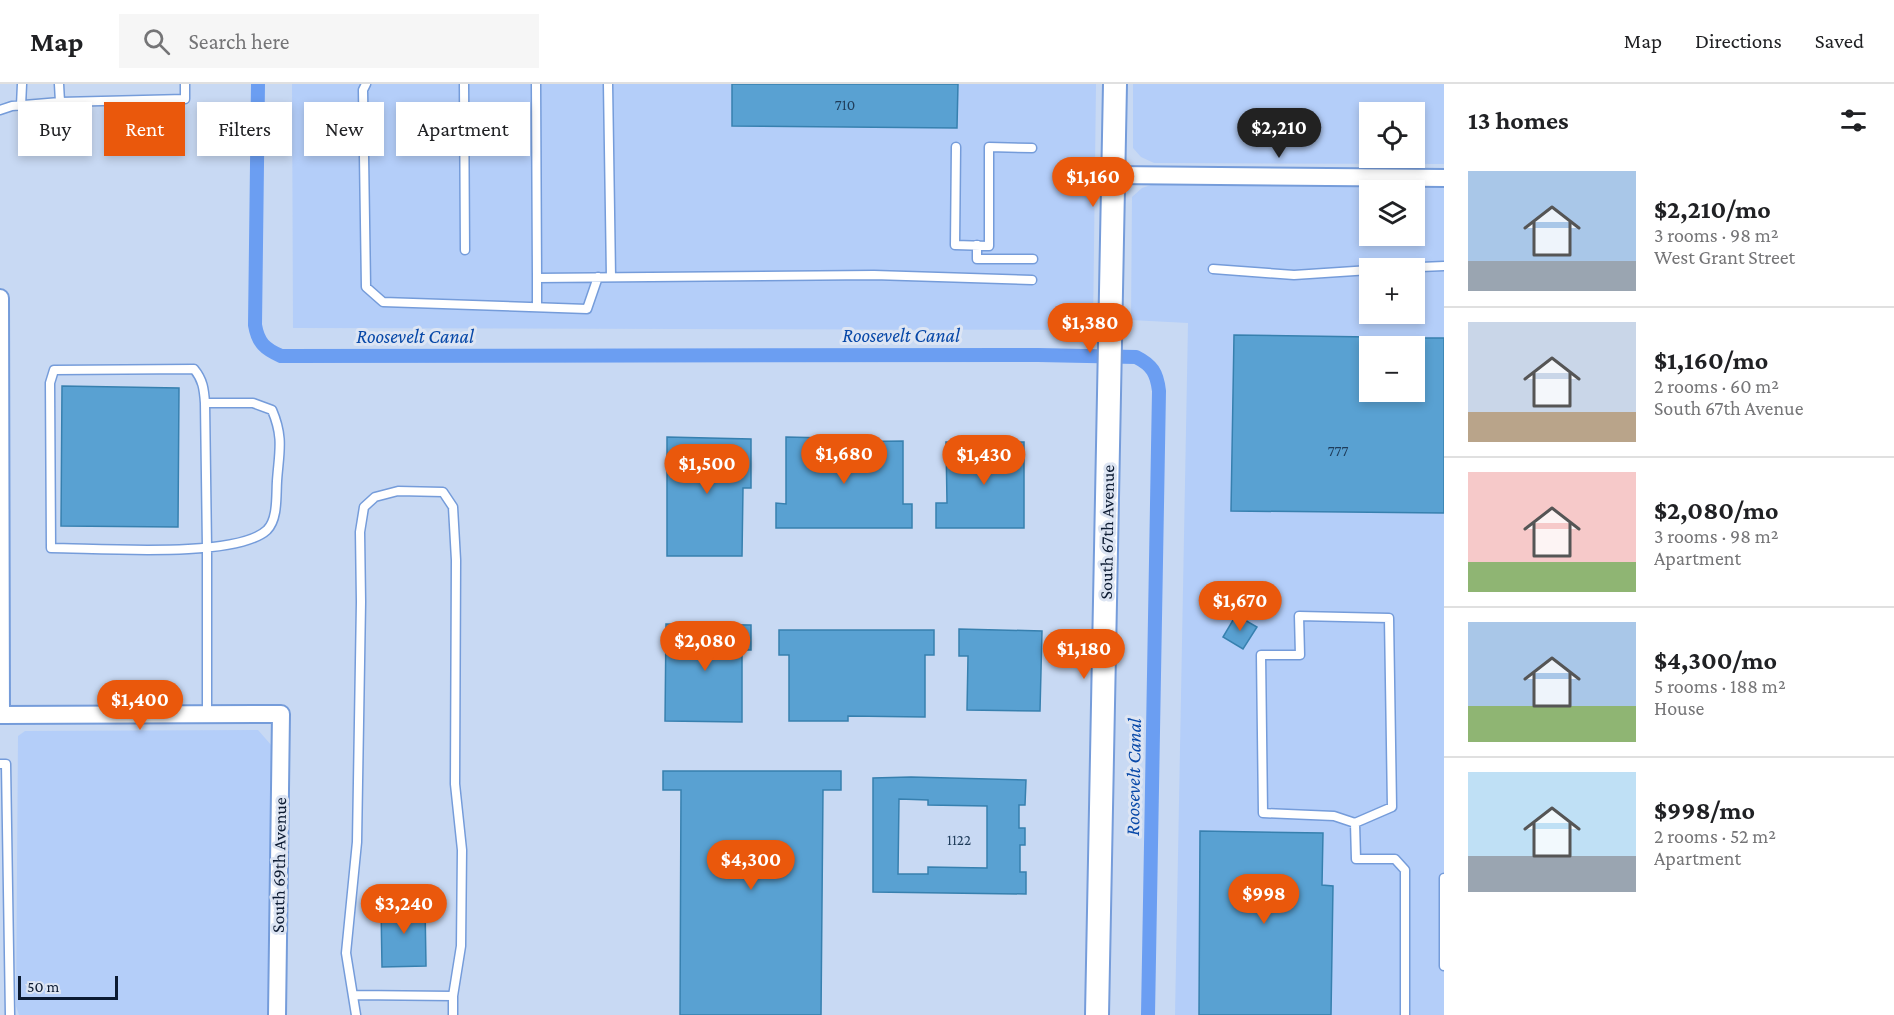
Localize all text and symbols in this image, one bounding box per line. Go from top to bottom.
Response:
search box [119,14,539,68]
icon: search [140,25,173,58]
text: Map [30,26,83,57]
text: Search here [188,29,289,54]
text: Map [1624,29,1662,53]
text: Directions [1695,29,1782,53]
text: Saved [1815,29,1864,53]
house number: 710 [835,97,855,113]
chip: Buy [18,102,92,156]
chip: Rent [104,102,185,156]
chip: Filters [197,102,292,156]
chip: New [304,102,384,156]
chip: Apartment [396,102,530,156]
map controls [1359,102,1425,402]
button: locate [1359,102,1425,168]
icon: filters [1837,104,1870,137]
text: 13 homes [1468,106,1569,135]
pin: $2,210 [1230,108,1328,159]
text: $2,210 [1251,116,1307,138]
pin: $1,160 [1044,157,1142,208]
text: $1,160 [1066,165,1120,187]
button: layers [1359,180,1425,246]
icon: home [1516,195,1588,267]
text: $2,210/mo [1654,195,1771,224]
text: 3 rooms · 98 m² [1654,224,1779,246]
text: West Grant Street [1654,246,1795,268]
button: + [1359,258,1425,324]
pin: $1,380 [1041,303,1139,354]
text: $1,380 [1062,311,1118,333]
water label: Roosevelt Canal [842,324,961,346]
water label: Roosevelt Canal [356,325,475,347]
button: − [1359,336,1425,402]
icon: home [1516,346,1588,418]
text: $1,160/mo [1654,346,1768,375]
text: 2 rooms · 60 m² [1654,375,1779,397]
text: South 67th Avenue [1654,397,1804,419]
pin: $1,680 [795,434,893,485]
pin: $1,430 [935,435,1033,486]
text: $1,680 [815,442,873,464]
text: $1,430 [956,443,1012,465]
house number: 777 [1328,443,1348,459]
pin: $1,500 [658,444,756,495]
text: $1,500 [678,452,736,474]
street label: South 67th Avenue [1096,464,1118,599]
icon: home [1516,496,1588,568]
text: $2,080/mo [1654,496,1779,525]
text: 3 rooms · 98 m² [1654,525,1779,547]
text: Apartment [1654,547,1741,569]
pin: $1,670 [1191,581,1289,632]
text: $1,670 [1213,589,1267,611]
pin: $2,080 [656,621,754,672]
text: $2,080 [674,629,736,651]
pin: $1,180 [1035,629,1133,680]
text: $1,180 [1057,637,1111,659]
icon: home [1516,646,1588,718]
text: $4,300/mo [1654,646,1777,675]
text: 5 rooms · 188 m² [1654,675,1786,697]
pin: $1,400 [91,680,189,731]
text: $1,400 [111,688,169,710]
text: House [1654,697,1704,719]
water label: Roosevelt Canal [1121,717,1145,836]
icon: home [1516,796,1588,868]
text: $998/mo [1654,796,1755,825]
street label: South 69th Avenue [268,797,290,933]
text: 2 rooms · 52 m² [1654,825,1776,847]
house number: 1122 [947,832,971,848]
pin: $4,300 [702,840,800,891]
text: Apartment [1654,847,1741,869]
text: $4,300 [721,848,781,870]
pin: $998 [1228,874,1300,925]
text: $998 [1242,882,1286,904]
pin: $3,240 [355,884,453,935]
text: $3,240 [375,892,433,914]
scale bar [18,973,118,1000]
text: 50 m [27,978,59,995]

